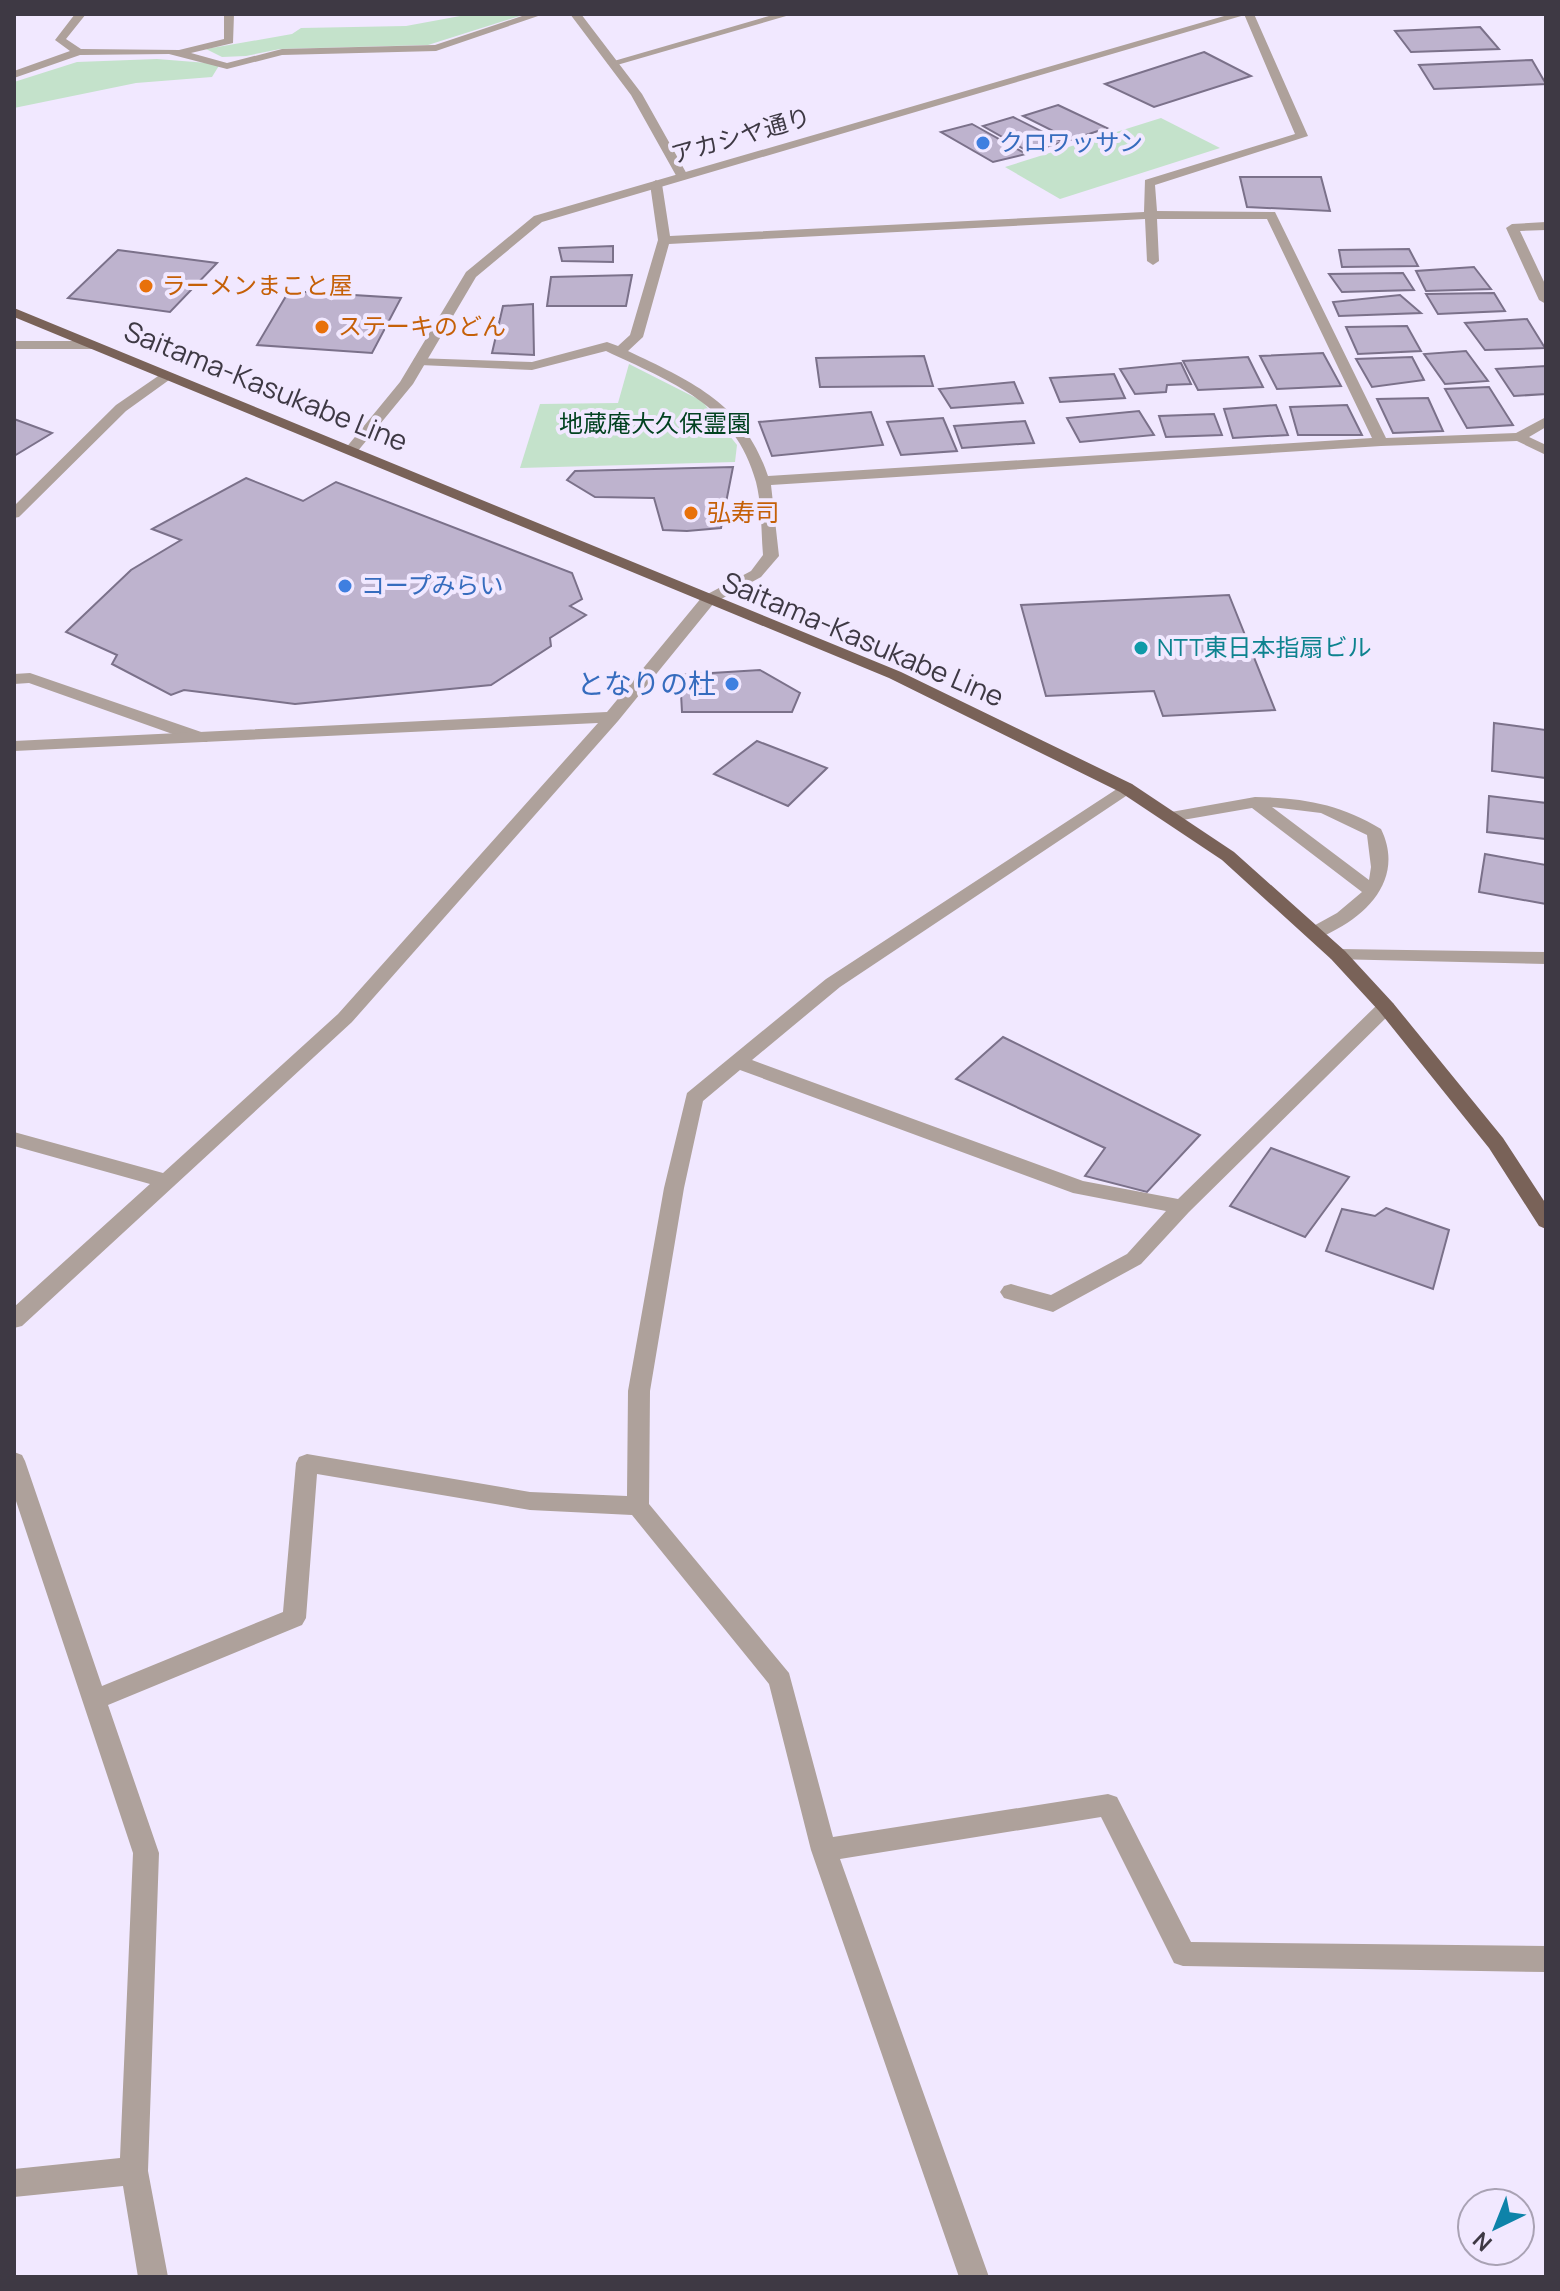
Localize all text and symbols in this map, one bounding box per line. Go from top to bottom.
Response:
street label: アカシヤ通り [667,99,814,170]
place label: クロワッサン [999,125,1143,158]
marker: クロワッサン [974,134,992,152]
place label: ラーメンまこと屋 [162,268,353,301]
marker: ラーメンまこと屋 [137,277,155,295]
place label: ステーキのどん [338,309,506,342]
street label: Saitama-Kasukabe Line [119,311,414,459]
marker: ステーキのどん [313,318,331,336]
park label: 地蔵庵大久保霊園 [559,406,751,439]
place label: 弘寿司 [707,495,779,528]
marker: 弘寿司 [682,504,700,522]
street label: Saitama-Kasukabe Line [717,562,1010,715]
place label: コープみらい [361,568,504,601]
marker: コープみらい [336,577,354,595]
place label: NTT東日本指扇ビル [1157,630,1372,663]
marker: NTT東日本指扇ビル [1132,639,1150,657]
place label: となりの杜 [577,664,716,702]
marker: となりの杜 [723,675,741,693]
north arrow [1456,2187,1536,2267]
text: N [1466,2225,1498,2258]

